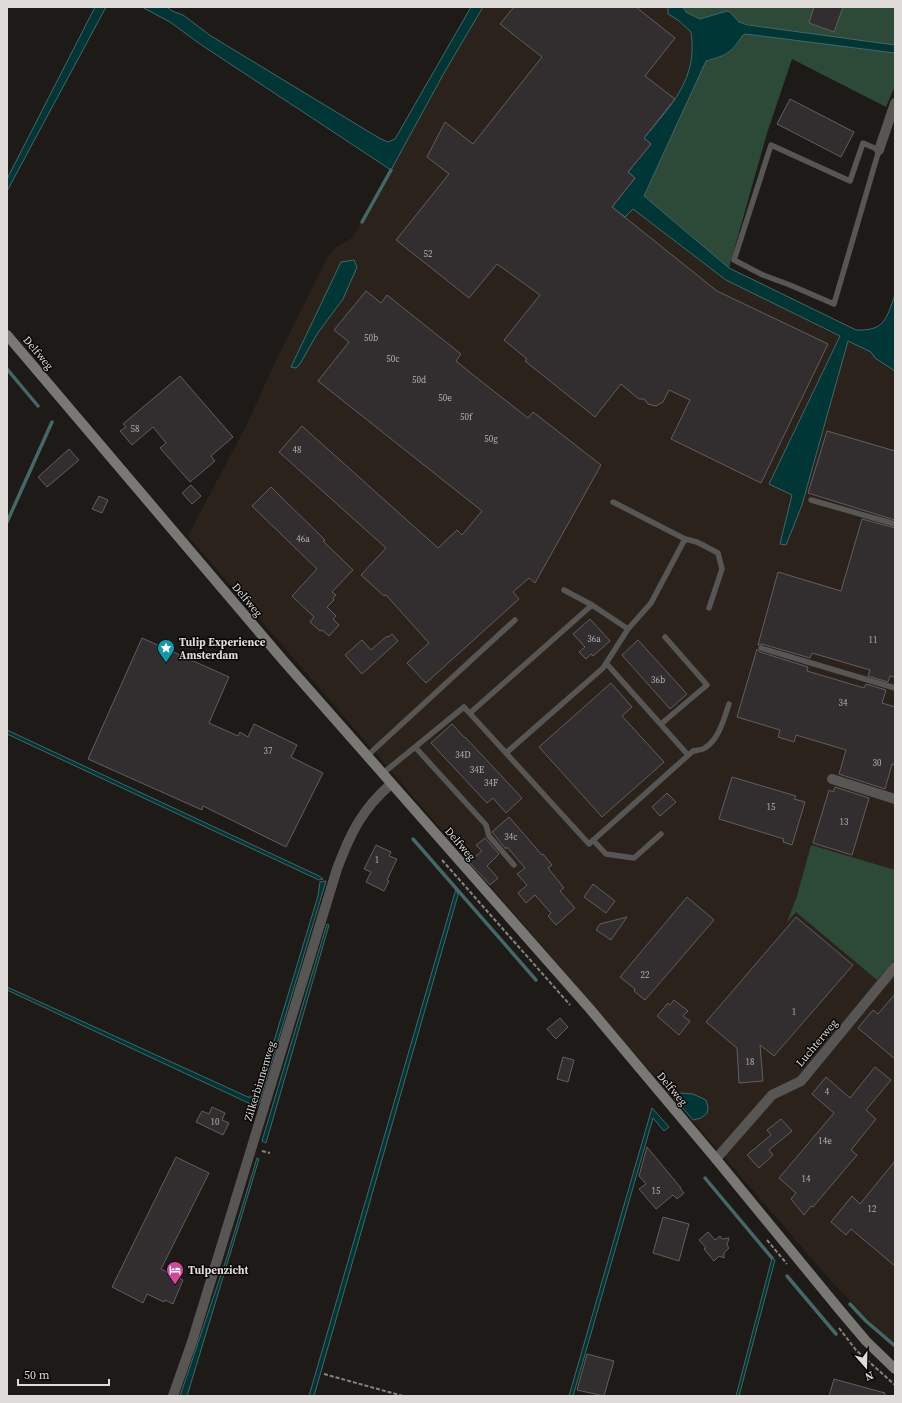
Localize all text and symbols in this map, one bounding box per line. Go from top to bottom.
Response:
house number: 52 [423,248,433,260]
house number: 50b [364,332,378,344]
street label: Delfweg [19,333,57,373]
house number: 50c [386,353,400,365]
house number: 50d [412,374,426,386]
house number: 50e [438,392,452,404]
house number: 50f [460,411,473,423]
house number: 58 [130,423,140,435]
house number: 50g [484,433,498,445]
house number: 48 [292,444,302,456]
house number: 46a [296,533,310,545]
street label: Delfweg [228,580,266,620]
house number: 36a [587,633,601,645]
house number: 11 [868,634,878,646]
place label: Tulip Experience Amsterdam [179,635,266,663]
place icon: Tulip Experience Amsterdam [156,638,176,663]
house number: 36b [651,674,665,686]
house number: 34 [838,697,848,709]
house number: 37 [263,745,273,757]
house number: 34D [455,749,471,761]
house number: 30 [872,757,882,769]
house number: 34E [470,764,485,776]
house number: 34F [484,777,498,789]
house number: 15 [766,801,776,813]
house number: 13 [839,816,849,828]
street label: Delfweg [441,824,479,864]
house number: 34c [504,831,518,843]
house number: 1 [375,854,379,866]
house number: 22 [640,969,650,981]
house number: 1 [792,1006,796,1018]
street label: Luchterweg [793,1016,842,1070]
street label: Zilkerbinnenweg [241,1039,279,1123]
house number: 18 [745,1056,755,1068]
street label: Delfweg [653,1069,691,1109]
house number: 4 [825,1086,830,1098]
house number: 10 [210,1116,220,1128]
house number: 14e [818,1135,832,1147]
house number: 14 [801,1173,811,1185]
house number: 15 [651,1185,661,1197]
house number: 12 [867,1203,877,1215]
hotel icon: Tulpenzicht [165,1260,185,1285]
place label: Tulpenzicht [188,1263,250,1278]
north arrow [846,1347,886,1387]
scale bar [18,1361,109,1387]
text: 50 m [24,1367,50,1383]
text: N [863,1368,876,1384]

